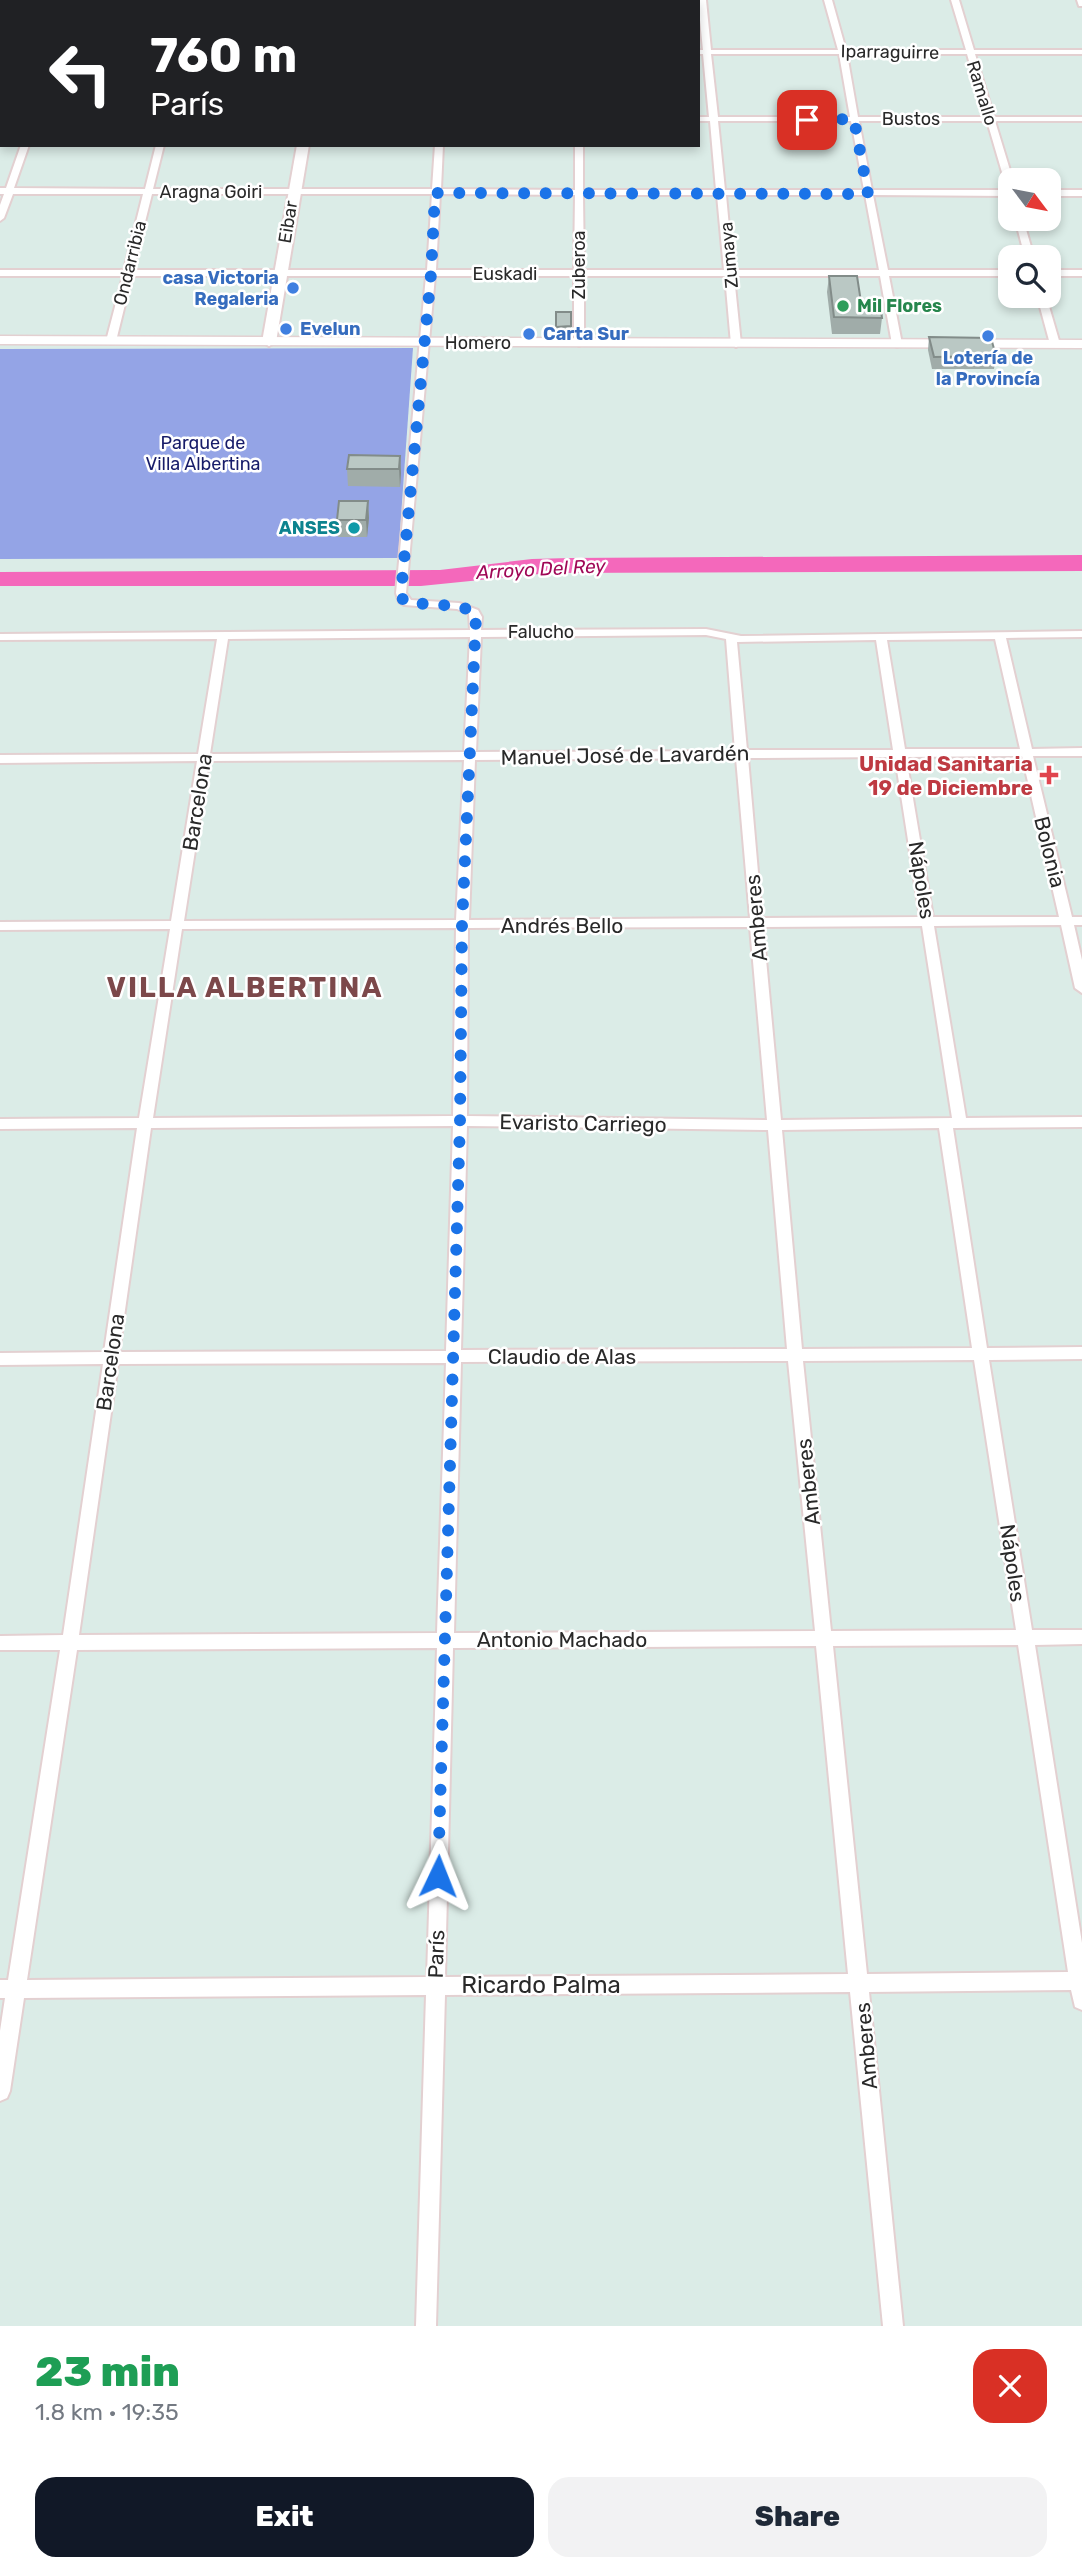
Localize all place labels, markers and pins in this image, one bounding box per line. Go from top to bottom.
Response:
pin [777,90,837,150]
place label: casa Victoria Regaleria [162,267,279,310]
marker: casa Victoria Regaleria [285,280,301,296]
place label: Mil Flores [857,295,942,317]
marker: Mil Flores [835,298,851,314]
place label: Evelun [300,318,361,340]
marker: Evelun [278,321,294,337]
place label: Carta Sur [543,323,629,345]
marker: Carta Sur [521,326,537,342]
marker: Lotería de la Provincía [980,328,996,344]
place label: Lotería de la Provincía [936,347,1040,390]
place label: ANSES [279,517,340,539]
marker: ANSES [346,520,362,536]
place label: Unidad Sanitaria 19 de Diciembre [859,751,1033,800]
marker: Unidad Sanitaria 19 de Diciembre [1039,765,1059,785]

